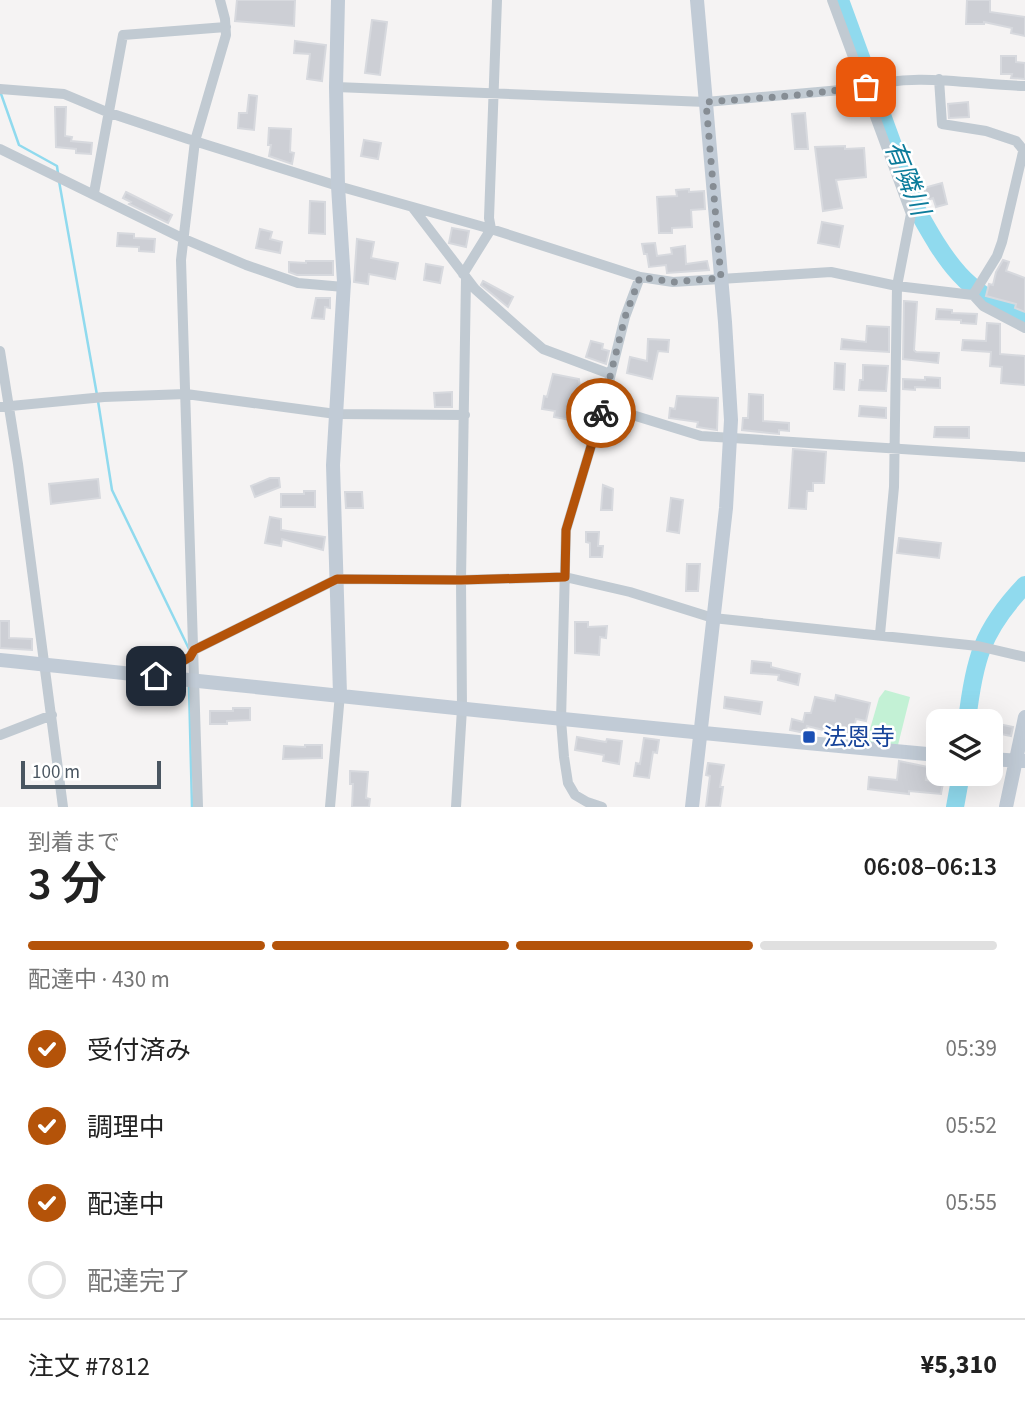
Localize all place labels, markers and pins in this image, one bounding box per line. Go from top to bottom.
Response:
pin [836,57,896,117]
pin [126,646,186,706]
place label: 法恩寺 [823,720,895,755]
marker: 法恩寺 [801,729,817,745]

